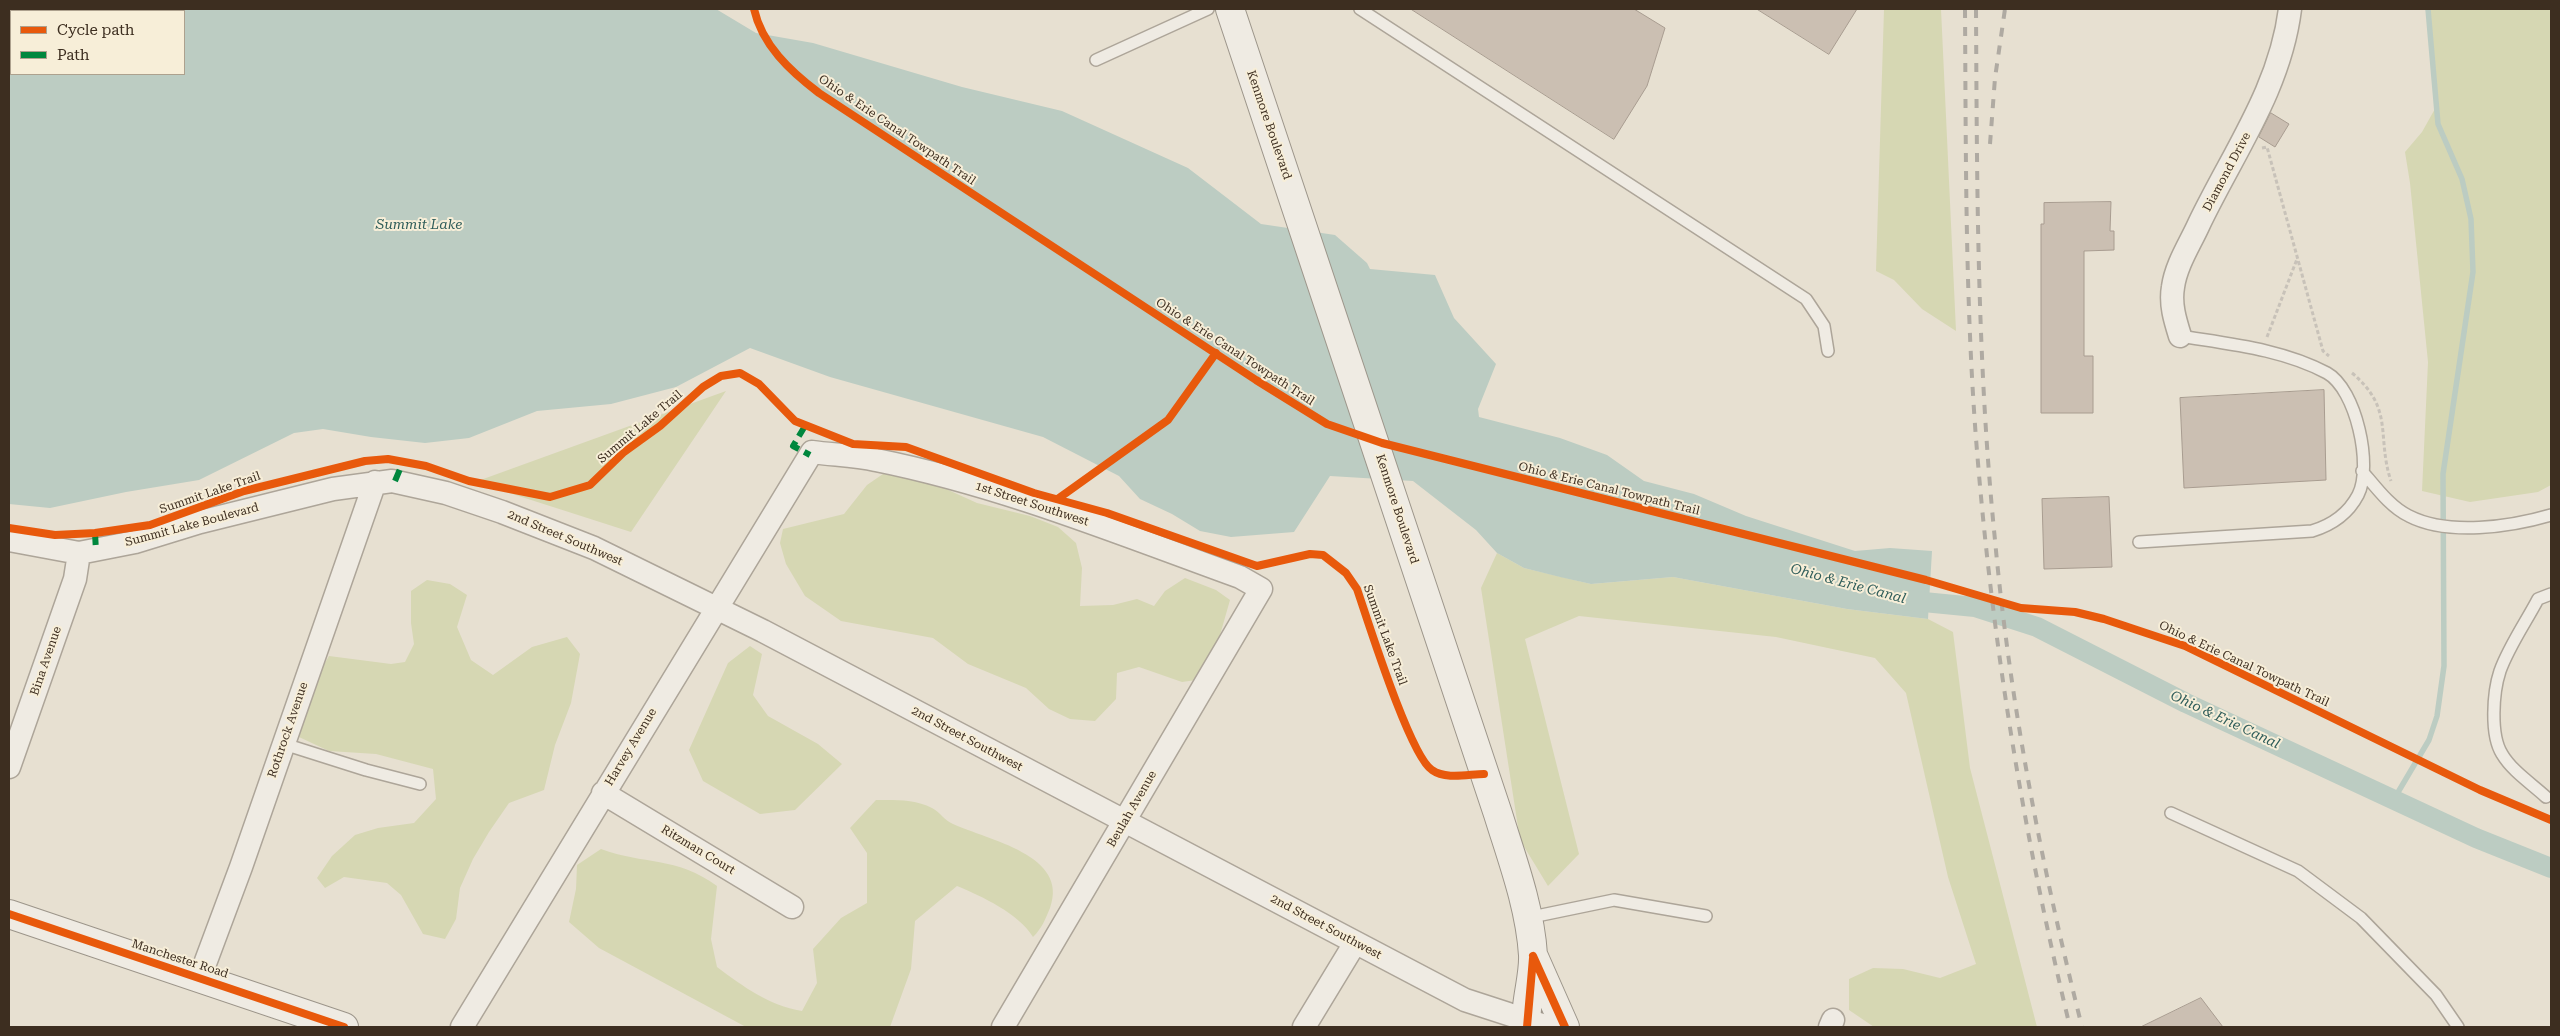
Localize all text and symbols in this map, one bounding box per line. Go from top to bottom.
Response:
legend [10,10,185,75]
text: Cycle path [57,21,134,39]
text: Path [57,46,90,64]
street label: Kenmore Boulevard [1244,69,1294,181]
street label: Ohio & Erie Canal Towpath Trail [816,72,978,188]
street label: Diamond Drive [2200,130,2254,214]
water label: Summit Lake [376,217,462,233]
street label: Ohio & Erie Canal Towpath Trail [1153,295,1317,409]
street label: Summit Lake Trail [595,387,685,467]
street label: Kenmore Boulevard [1372,452,1422,566]
street label: Ohio & Erie Canal Towpath Trail [1517,459,1701,519]
street label: Summit Lake Trail [158,469,262,517]
street label: 1st Street Southwest [973,479,1091,529]
street label: Summit Lake Boulevard [124,500,260,550]
street label: 2nd Street Southwest [505,507,625,569]
water label: Ohio & Erie Canal [1789,561,1907,607]
street label: Summit Lake Trail [1360,583,1410,687]
street label: Ohio & Erie Canal Towpath Trail [2157,618,2331,710]
street label: Bina Avenue [27,625,65,697]
street label: Rothrock Avenue [265,680,311,780]
water label: Ohio & Erie Canal [2168,687,2282,753]
street label: 2nd Street Southwest [909,704,1025,774]
street label: Harvey Avenue [602,706,660,788]
street label: Beulah Avenue [1104,768,1160,850]
street label: Ritzman Court [658,822,738,878]
street label: 2nd Street Southwest [1268,892,1384,962]
street label: Manchester Road [130,937,230,981]

